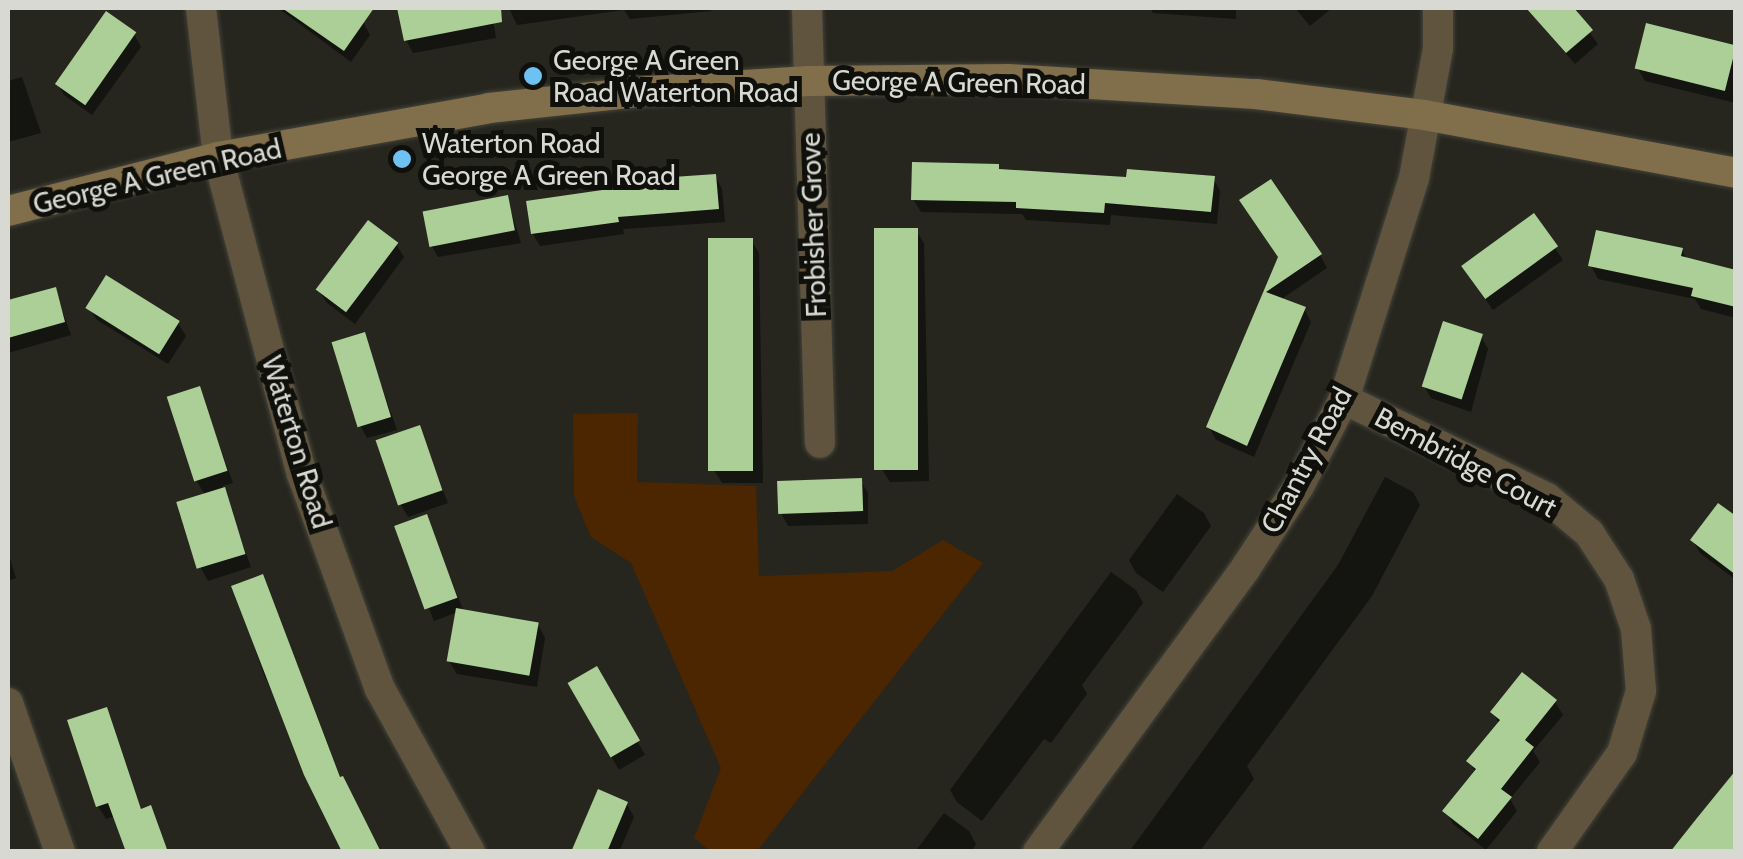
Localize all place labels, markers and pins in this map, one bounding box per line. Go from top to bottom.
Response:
place label: George A Green Road Waterton Road [553,43,798,109]
marker: George A Green Road Waterton Road [522,65,544,87]
place label: Waterton Road George A Green Road [422,126,676,192]
marker: Waterton Road George A Green Road [391,148,413,170]

